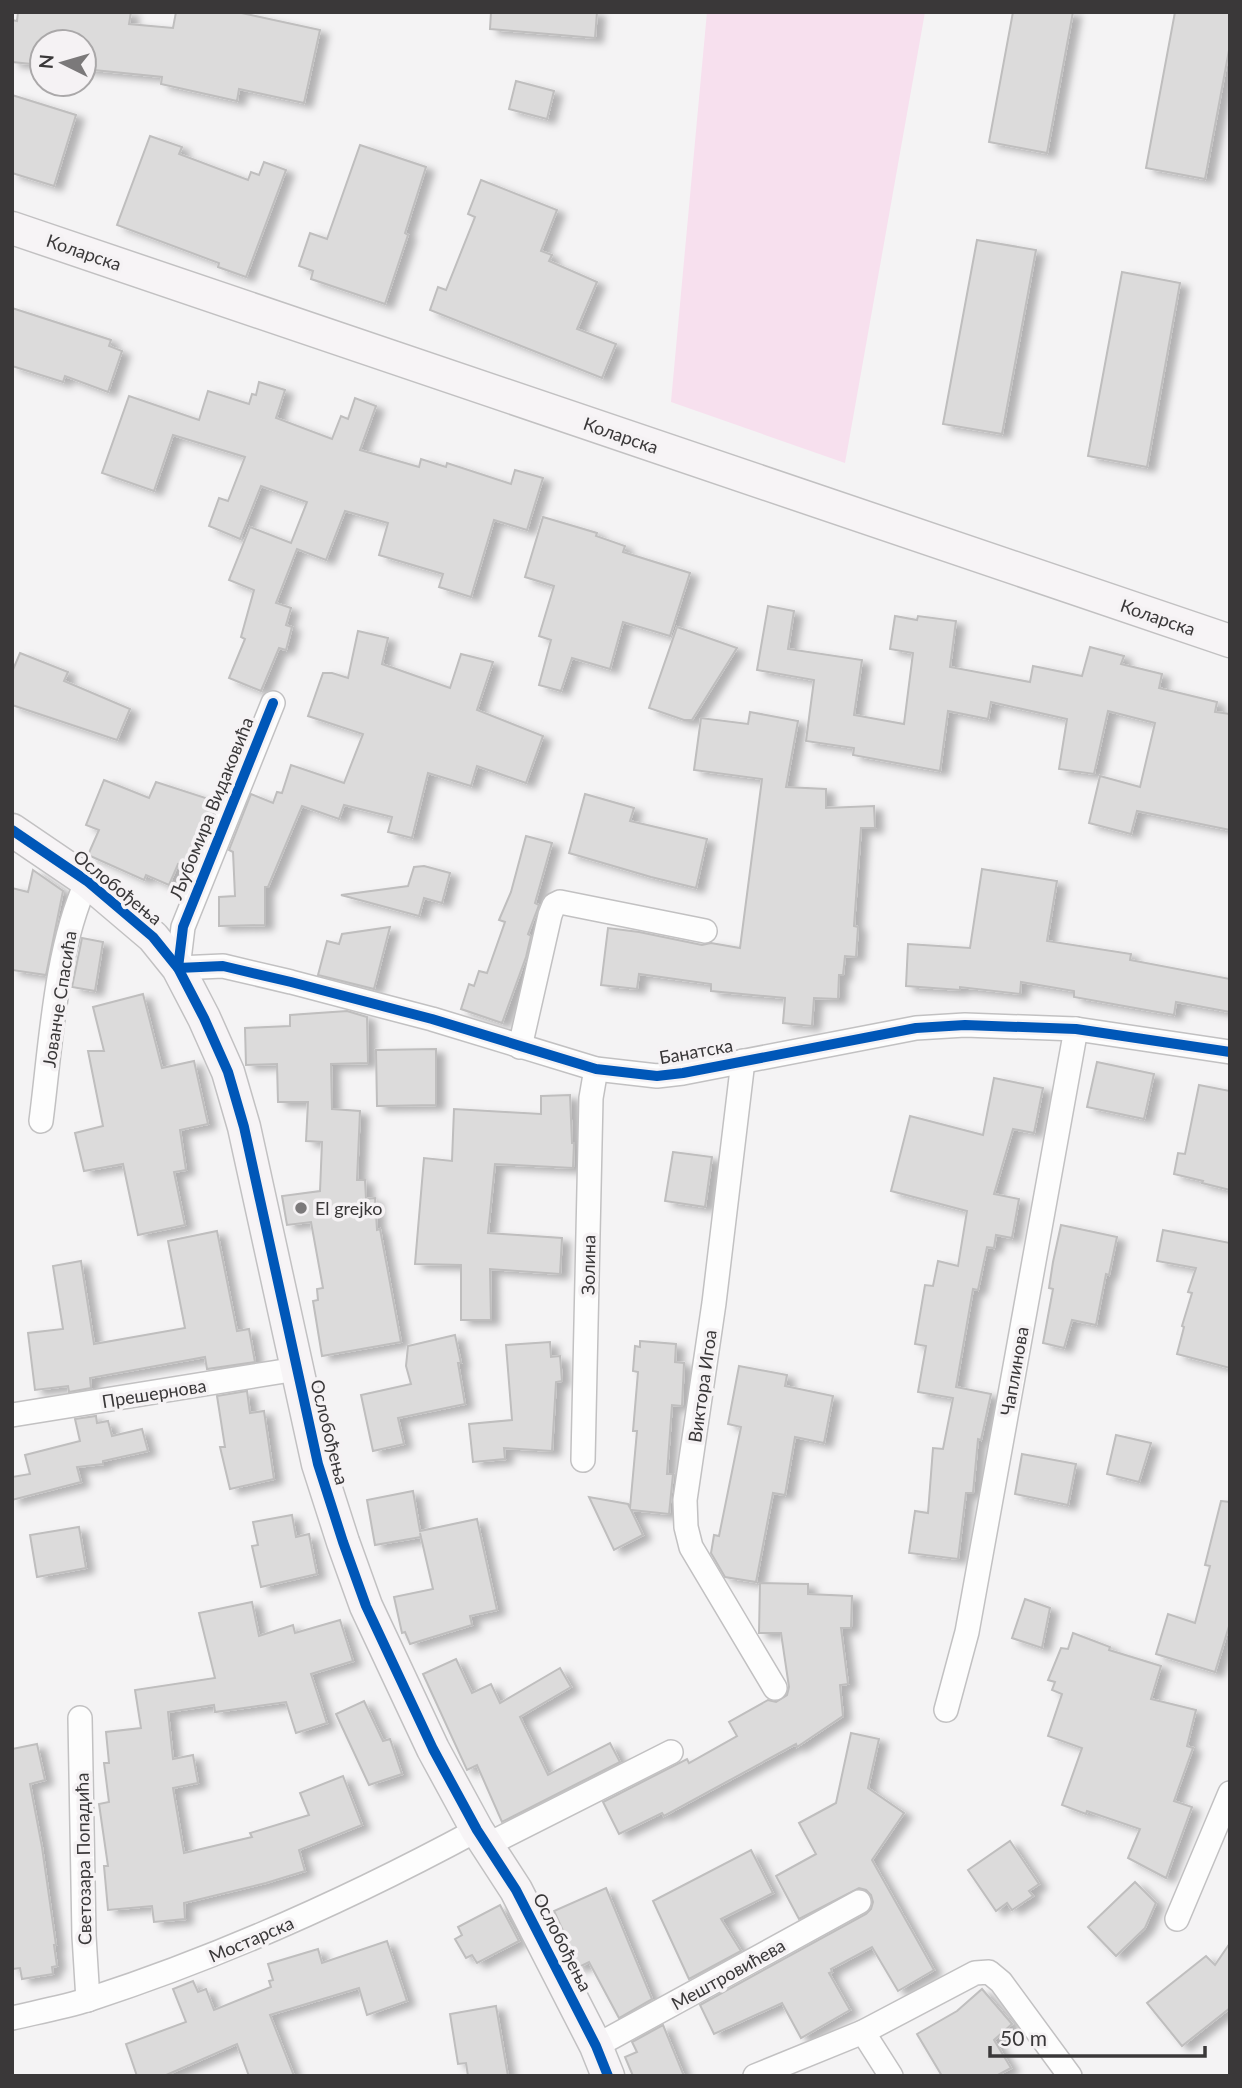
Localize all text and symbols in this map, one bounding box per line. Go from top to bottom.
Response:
north arrow [28,28,98,98]
text: N [33,53,58,70]
street label: Коларска [44,229,124,275]
street label: Коларска [581,412,661,458]
street label: Коларска [1118,594,1198,640]
street label: Љубомира Видаковића [164,714,258,903]
street label: Ослобођења [69,845,167,929]
street label: Јованче Спасића [37,929,81,1069]
street label: Банатска [657,1034,735,1068]
place label: El grejko [315,1197,382,1219]
marker: El grejko [293,1200,309,1216]
street label: Золина [576,1235,600,1295]
street label: Чаплинова [995,1325,1033,1417]
street label: Виктора Игоа [683,1328,721,1444]
street label: Прешернова [100,1374,208,1412]
street label: Ослобођења [306,1377,354,1487]
street label: Светозара Попадића [70,1773,96,1945]
street label: Ослобођења [529,1889,597,1995]
street label: Мостарска [205,1911,297,1967]
street label: Мештровићева [667,1934,789,2014]
scale bar [990,2014,1205,2058]
text: 50 m [1000,2025,1047,2050]

